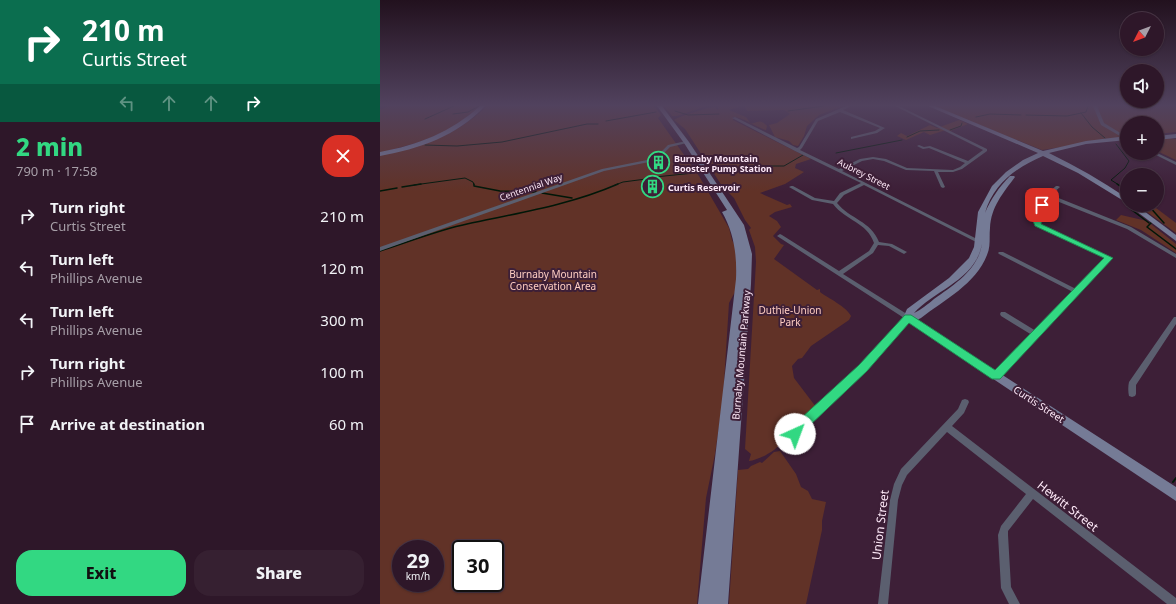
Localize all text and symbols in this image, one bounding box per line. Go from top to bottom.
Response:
text: 210 m [82,11,165,49]
north arrow [1120,12,1164,56]
map controls [1120,12,1164,212]
icon: right [16,16,68,68]
text: Curtis Street [82,47,187,71]
button: sound [1120,64,1164,108]
icon: left [116,92,138,114]
icon: ahead [158,92,180,114]
icon: ahead [200,92,222,114]
icon: right [242,92,264,114]
button: + [1120,116,1164,160]
text: 2 min [16,130,83,163]
button: close [322,135,364,177]
building icon: Burnaby Mountain Booster Pump Station [645,150,671,176]
place label: Burnaby Mountain Booster Pump Station [674,152,772,175]
street label: Aubrey Street [836,155,893,193]
text: 790 m · 17:58 [16,162,97,180]
button: − [1120,168,1164,212]
street label: Centennial Way [498,170,565,204]
building icon: Curtis Reservoir [640,174,666,200]
place label: Curtis Reservoir [668,181,740,194]
pin [1025,188,1059,222]
icon: arrive [1031,194,1053,216]
text: Turn right [50,197,125,217]
icon: right [16,205,38,227]
text: 210 m [320,206,364,226]
text: Curtis Street [50,217,126,235]
text: Turn left [50,249,114,269]
icon: left [16,257,38,279]
text: 120 m [320,258,364,278]
park label: Burnaby Mountain Conservation Area [509,267,597,293]
text: Phillips Avenue [50,269,143,287]
street label: Burnaby Mountain Parkway [728,289,754,420]
text: Turn left [50,301,114,321]
park label: Duthie-Union Park [758,303,822,329]
icon: left [16,309,38,331]
text: 300 m [320,310,364,330]
text: Phillips Avenue [50,321,143,339]
text: Turn right [50,353,125,373]
icon: right [16,361,38,383]
text: 100 m [320,362,364,382]
text: Phillips Avenue [50,373,143,391]
street label: Curtis Street [1011,382,1068,426]
icon: arrive [16,413,38,435]
position arrow [774,413,816,455]
text: Arrive at destination [50,414,205,434]
text: 60 m [329,414,364,434]
street label: Hewitt Street [1034,477,1103,536]
street label: Union Street [867,488,893,561]
speed limit sign: 30 [452,540,504,592]
text: 29 [407,547,429,574]
button: Exit [16,550,186,596]
button: Share [194,550,364,596]
text: km/h [406,569,430,583]

